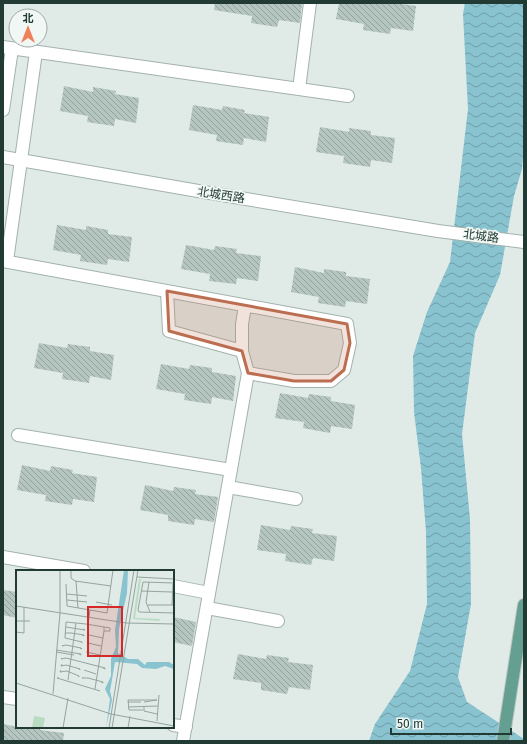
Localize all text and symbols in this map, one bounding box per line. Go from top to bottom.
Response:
north arrow [8,8,48,48]
text: 北 [23,12,34,25]
street label: 北城西路 [196,184,246,206]
street label: 北城路 [462,227,500,245]
inset map [16,570,174,728]
scale bar [391,710,511,736]
text: 50 m [397,717,423,731]

